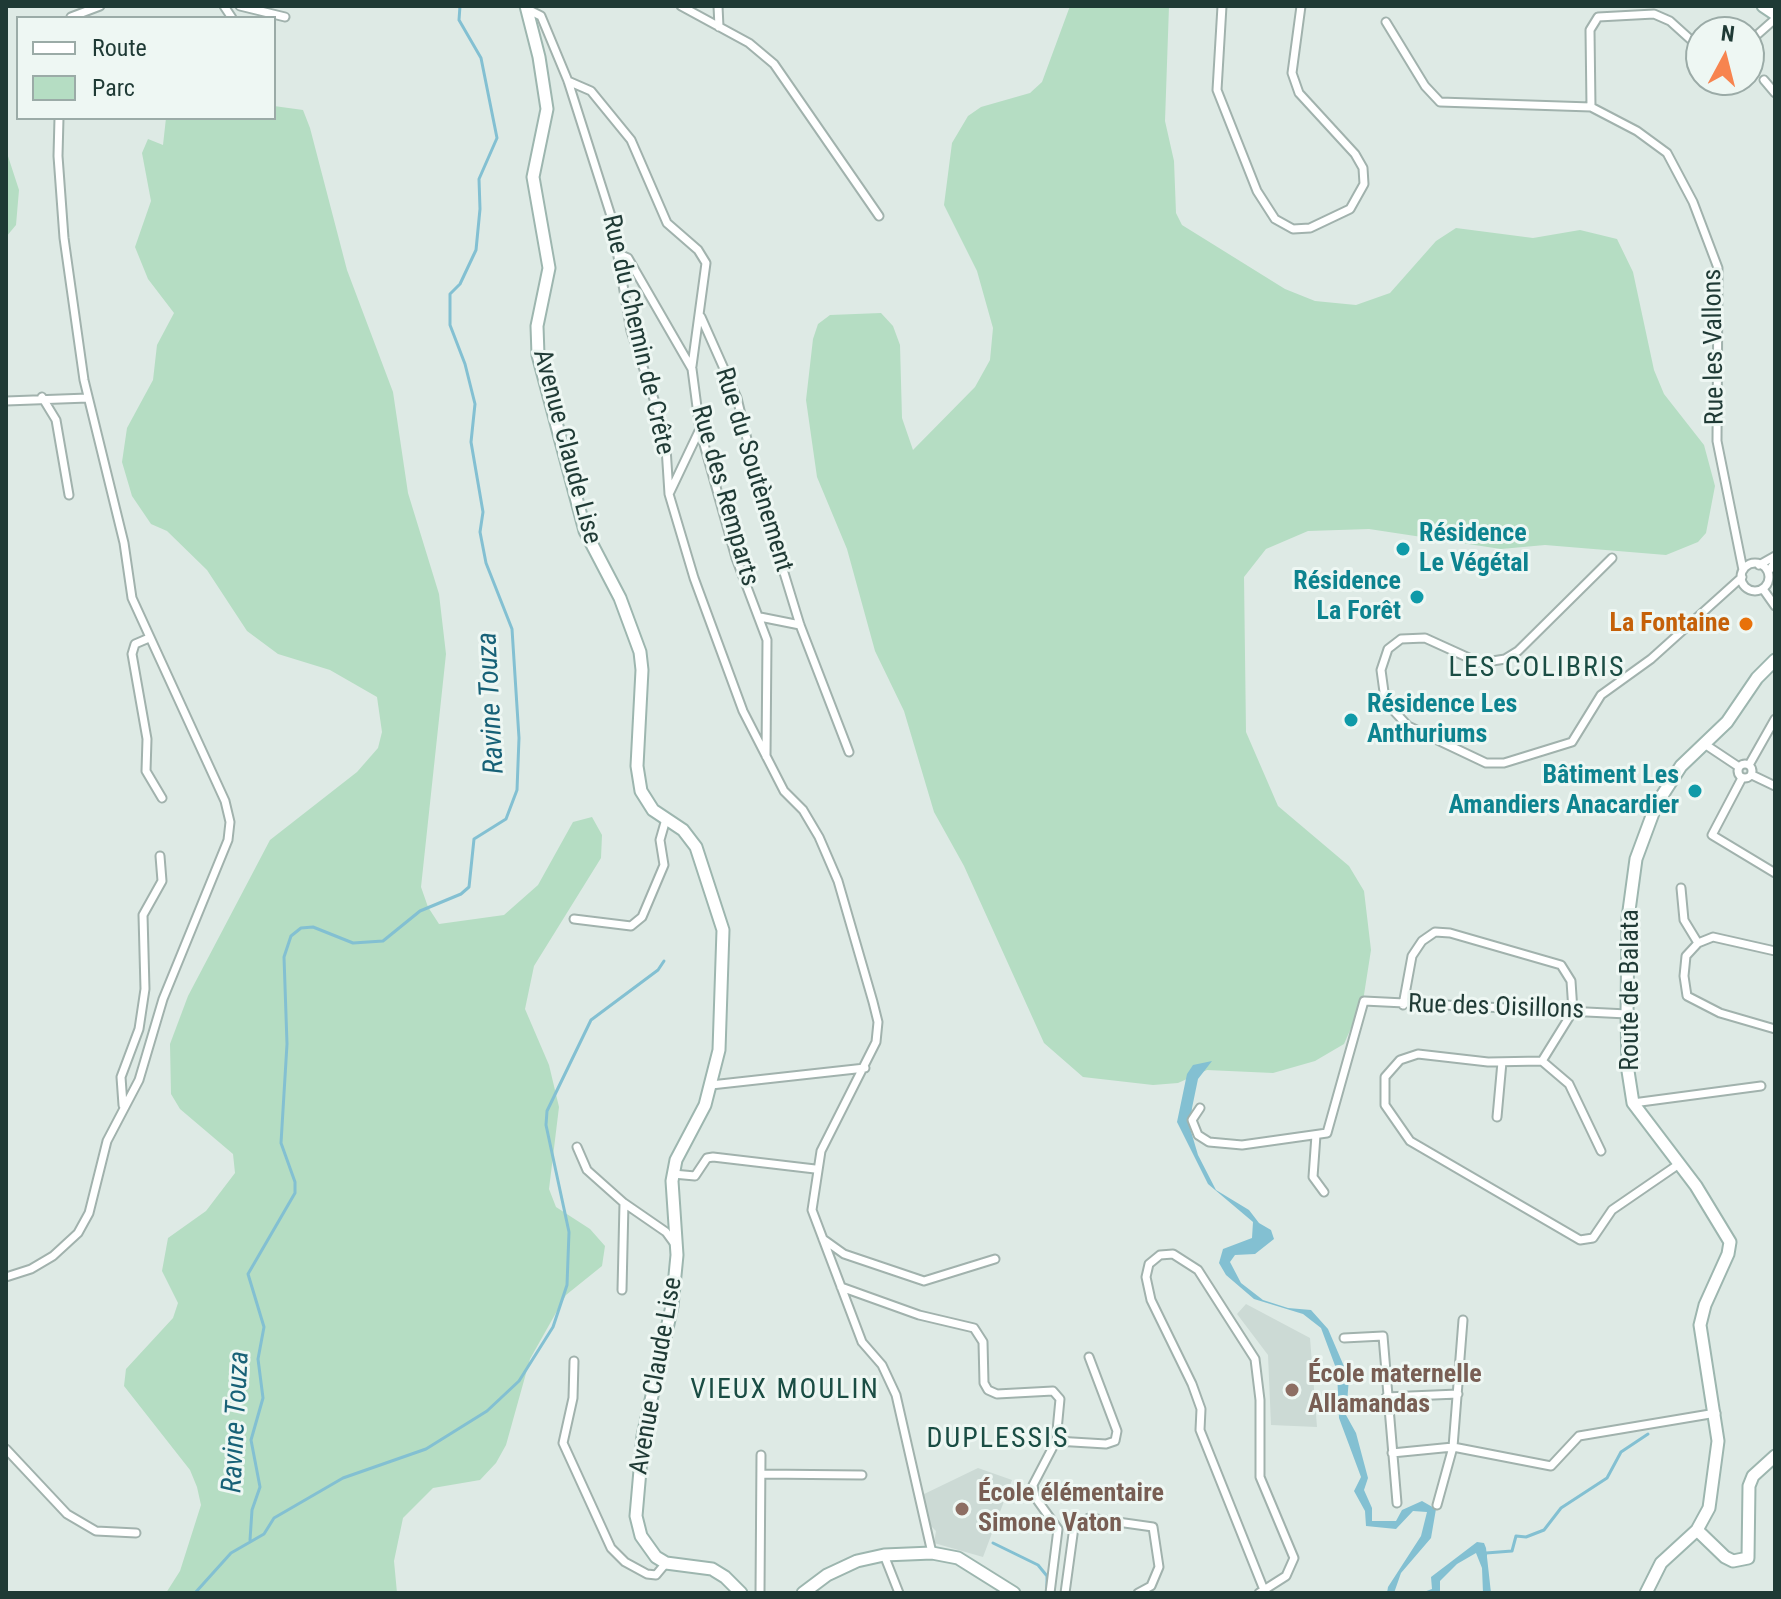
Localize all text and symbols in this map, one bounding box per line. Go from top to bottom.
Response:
legend [16,16,276,120]
north arrow [1685,16,1765,96]
text: N [1720,20,1736,47]
text: Route [92,34,147,62]
text: Parc [92,74,135,102]
street label: Rue du Chemin de Crête [594,212,680,458]
street label: Rue les Vallons [1698,269,1732,425]
street label: Avenue Claude Lise [525,346,607,548]
street label: Rue du Soutènement [707,364,799,576]
street label: Rue des Remparts [683,402,765,590]
place label: Résidence Le Végétal [1419,518,1529,580]
marker: Résidence Le Végétal [1394,540,1412,558]
place label: Résidence La Forêt [1293,566,1401,628]
marker: Résidence La Forêt [1408,588,1426,606]
place label: La Fontaine [1609,608,1730,640]
marker: La Fontaine [1737,615,1755,633]
water label: Ravine Touza [472,631,512,775]
district label: LES COLIBRIS [1449,652,1625,686]
place label: Résidence Les Anthuriums [1367,689,1517,750]
marker: Résidence Les Anthuriums [1342,711,1360,729]
place label: Bâtiment Les Amandiers Anacardier [1448,760,1679,822]
marker: Bâtiment Les Amandiers Anacardier [1686,782,1704,800]
street label: Route de Balata [1615,909,1647,1071]
street label: Rue des Oisillons [1407,989,1585,1027]
street label: Avenue Claude Lise [624,1275,690,1477]
water label: Ravine Touza [217,1350,257,1494]
place label: École maternelle Allamandas [1308,1359,1482,1420]
district label: VIEUX MOULIN [690,1374,880,1408]
marker: École maternelle Allamandas [1283,1381,1301,1399]
district label: DUPLESSIS [926,1423,1070,1457]
place label: École élémentaire Simone Vaton [978,1478,1164,1540]
marker: École élémentaire Simone Vaton [953,1500,971,1518]

